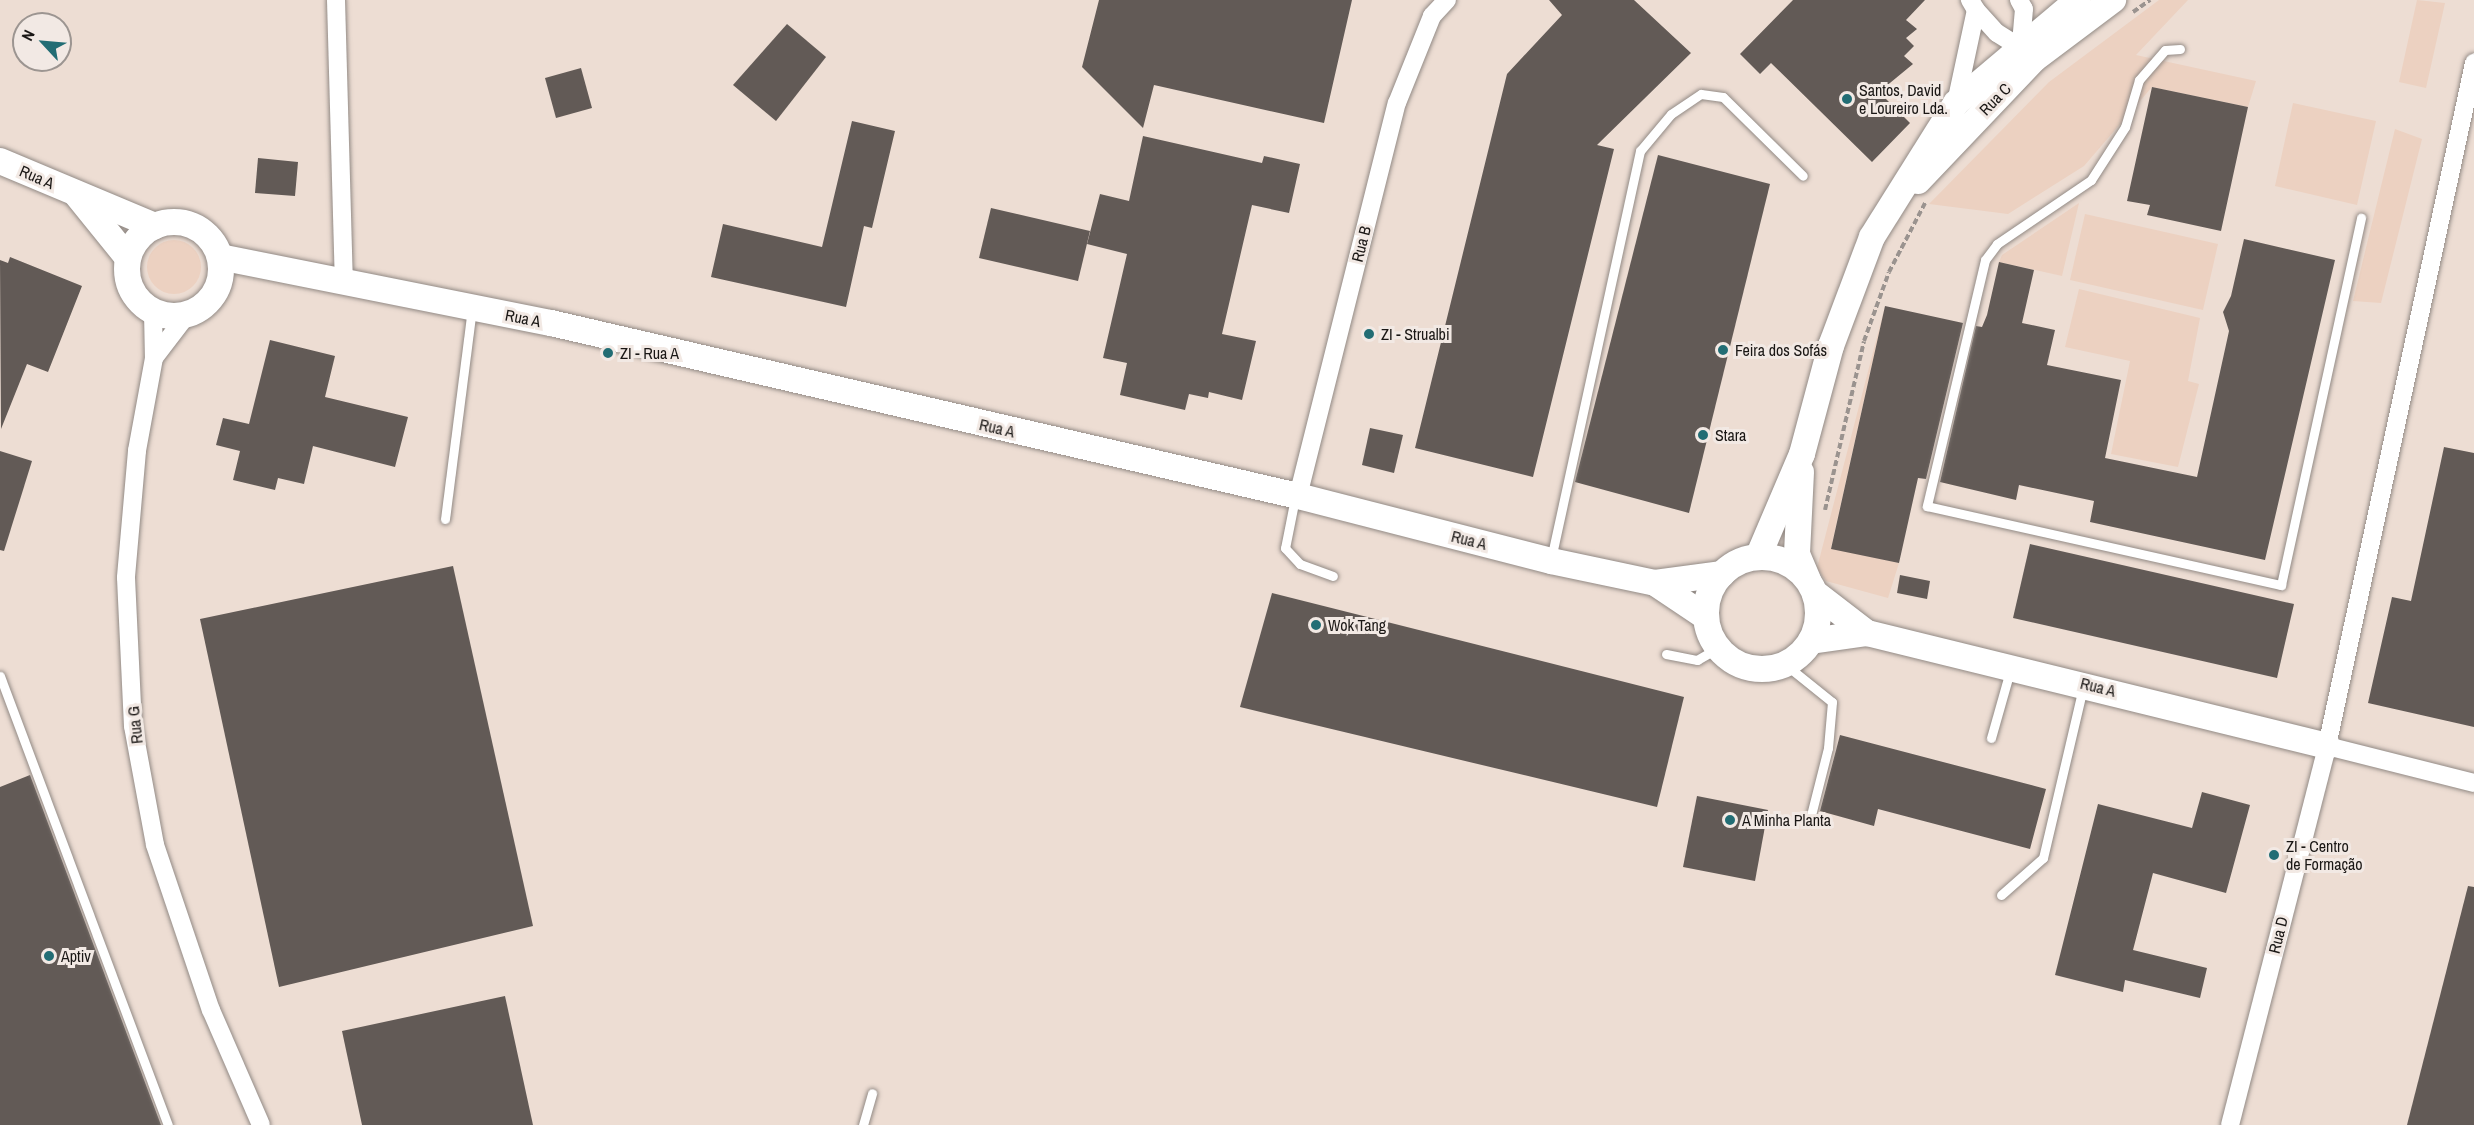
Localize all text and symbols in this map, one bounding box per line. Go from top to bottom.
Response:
north arrow [12,12,72,72]
text: N [16,26,40,44]
street label: Rua C [1975,79,2015,119]
place label: Santos, David e Loureiro Lda. [1859,80,1948,118]
marker: Santos, David e Loureiro Lda. [1840,92,1854,106]
street label: Rua A [16,161,58,193]
street label: Rua B [1347,224,1375,264]
street label: Rua A [503,305,543,331]
place label: ZI - Strualbi [1381,324,1450,344]
marker: ZI - Strualbi [1362,327,1376,341]
place label: Feira dos Sofás [1735,340,1827,360]
place label: ZI - Rua A [620,343,680,363]
marker: Feira dos Sofás [1716,343,1730,357]
marker: ZI - Rua A [601,346,615,360]
street label: Rua A [977,415,1017,441]
place label: Stara [1715,425,1746,445]
marker: Stara [1696,428,1710,442]
street label: Rua A [1449,526,1489,554]
place label: Wok Tang [1328,615,1386,635]
marker: Wok Tang [1309,618,1323,632]
street label: Rua A [2078,673,2118,701]
street label: Rua G [123,705,147,745]
place label: A Minha Planta [1742,810,1832,830]
marker: A Minha Planta [1723,813,1737,827]
place label: ZI - Centro de Formação [2286,836,2363,874]
marker: ZI - Centro de Formação [2267,848,2281,862]
street label: Rua D [2264,915,2292,955]
place label: Aptiv [61,946,91,966]
marker: Aptiv [42,949,56,963]

